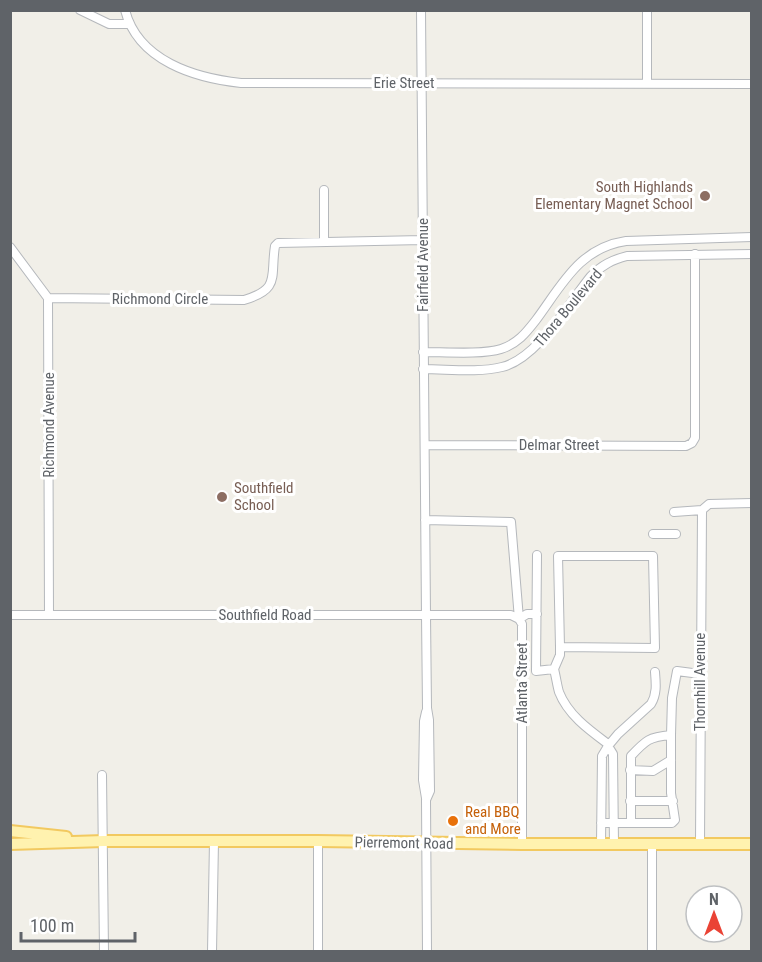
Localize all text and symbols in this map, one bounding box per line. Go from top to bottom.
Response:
street label: Erie Street [373,74,435,92]
place label: South Highlands Elementary Magnet School [535,178,693,213]
marker: South Highlands Elementary Magnet School [698,189,712,203]
street label: Fairfield Avenue [414,218,432,312]
street label: Thora Boulevard [530,265,606,351]
street label: Richmond Circle [112,290,208,308]
street label: Richmond Avenue [40,372,58,478]
street label: Delmar Street [519,436,599,454]
place label: Southfield School [234,479,294,514]
marker: Southfield School [215,490,229,504]
street label: Southfield Road [218,606,312,624]
street label: Thornhill Avenue [691,633,709,731]
street label: Atlanta Street [513,642,531,724]
place label: Real BBQ and More [465,803,521,838]
marker: Real BBQ and More [446,814,460,828]
street label: Pierremont Road [354,833,454,853]
north arrow [684,884,744,944]
text: N [709,890,719,909]
scale bar [21,905,135,943]
text: 100 m [30,915,74,936]

